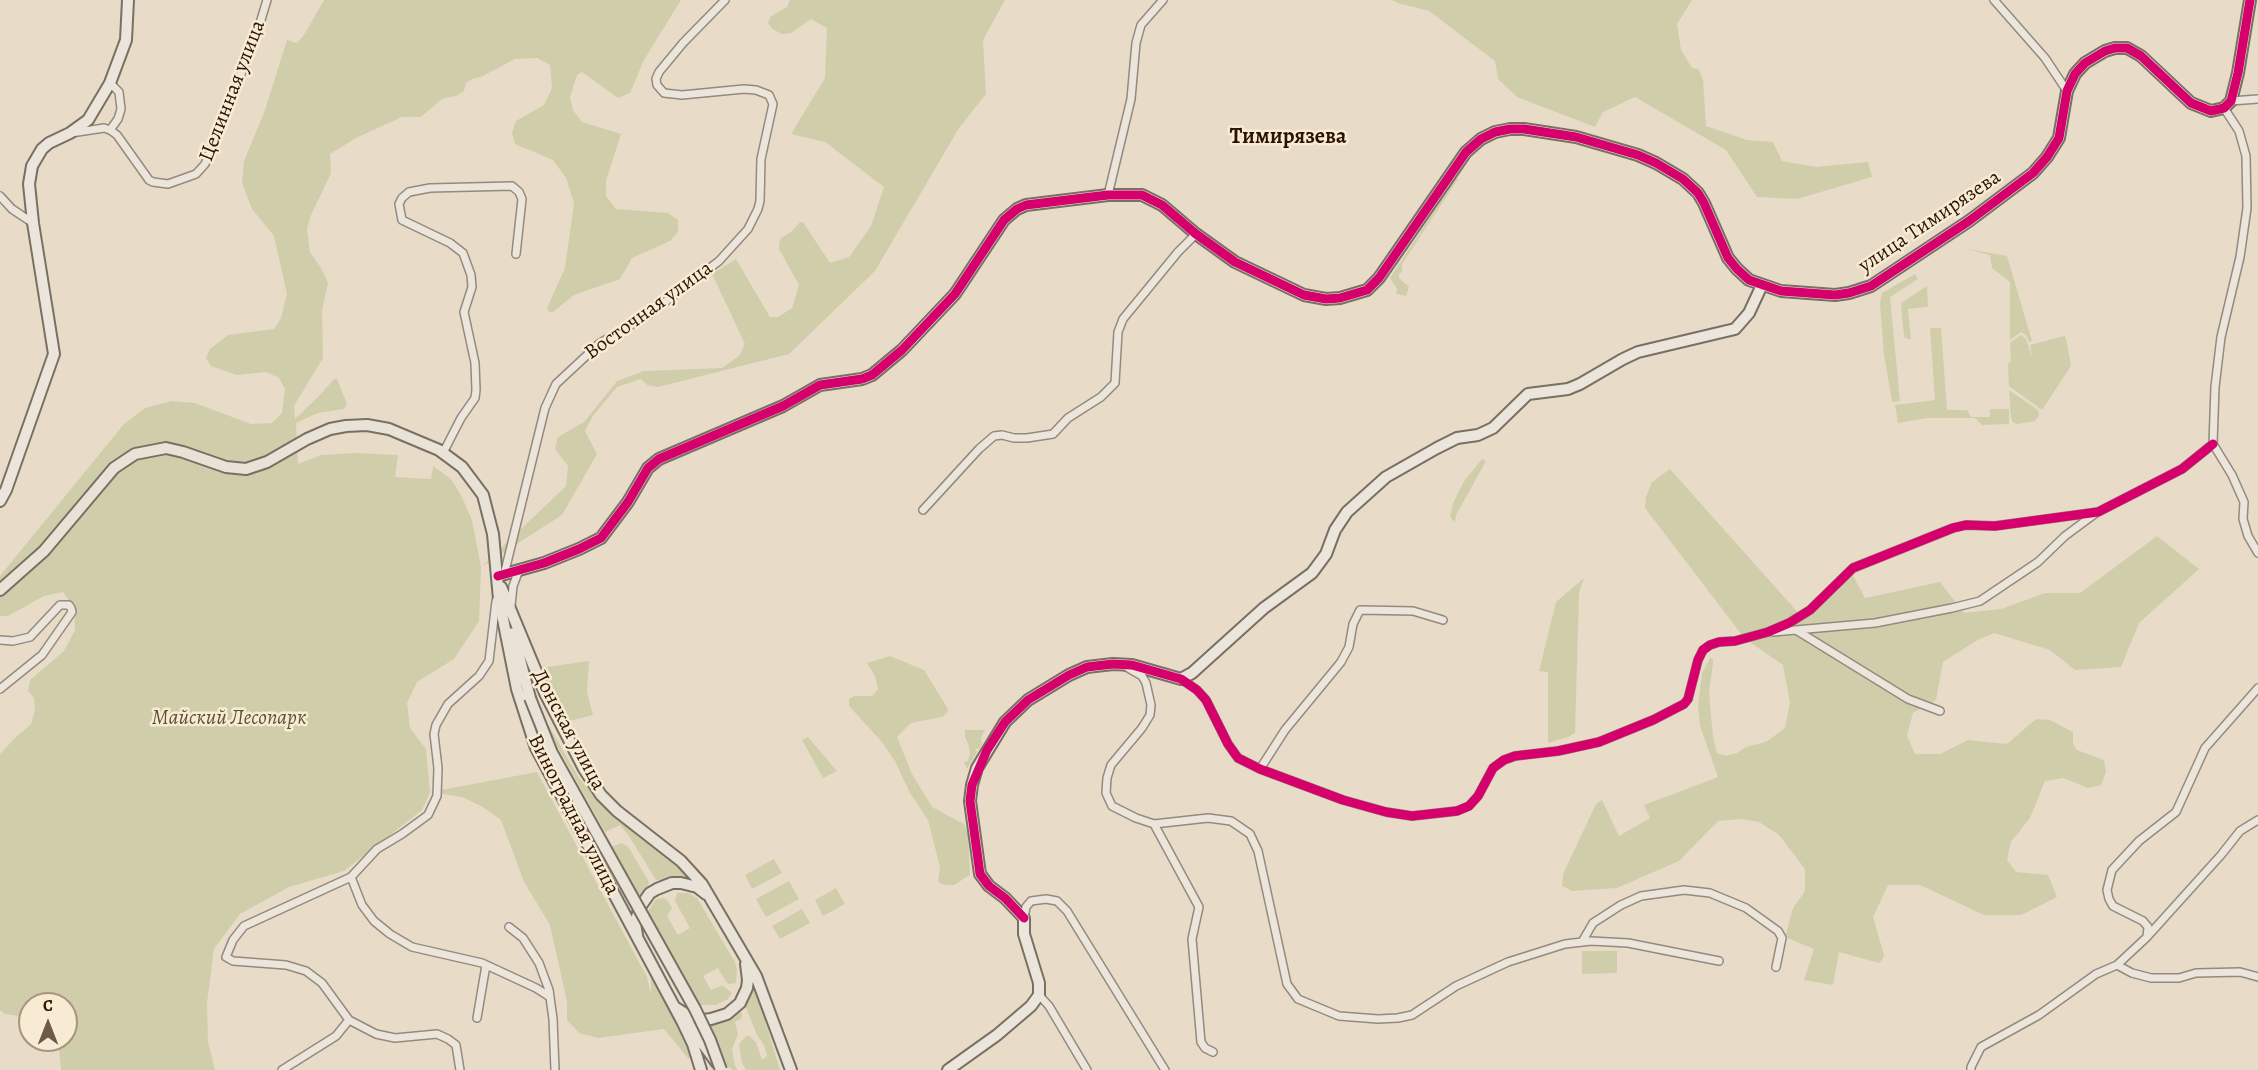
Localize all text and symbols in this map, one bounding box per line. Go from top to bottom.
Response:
street label: Целинная улица [194,17,272,165]
district label: Тимирязева [1230,125,1346,151]
street label: улица Тимирязева [1854,165,2006,279]
street label: Восточная улица [580,256,718,366]
street label: Донская улица [526,665,610,795]
park label: Майский Лесопарк [152,706,306,732]
street label: Виноградная улица [522,730,624,900]
north arrow [18,992,78,1052]
text: С [43,995,53,1017]

